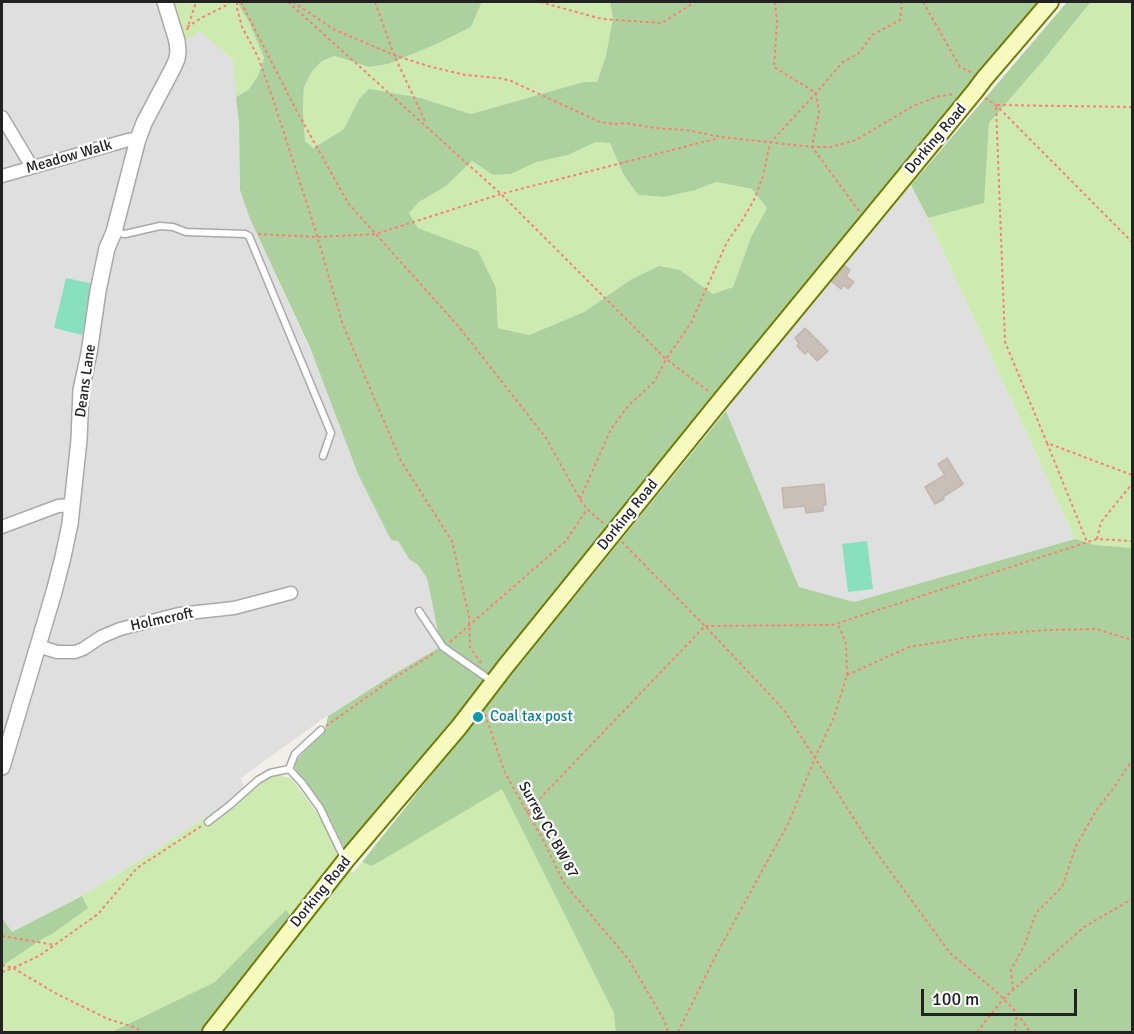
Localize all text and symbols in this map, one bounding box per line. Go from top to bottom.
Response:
street label: Dorking Road [901,100,971,178]
street label: Meadow Walk [24,136,114,178]
street label: Deans Lane [72,343,100,419]
street label: Dorking Road [594,476,662,554]
street label: Holmcroft [129,605,195,635]
place label: Coal tax post [490,708,573,726]
marker: Coal tax post [471,710,485,724]
street label: Surrey CC BW 87 [514,779,582,881]
street label: Dorking Road [287,853,355,931]
scale bar [924,977,1080,1015]
text: 100 m [932,988,979,1010]

